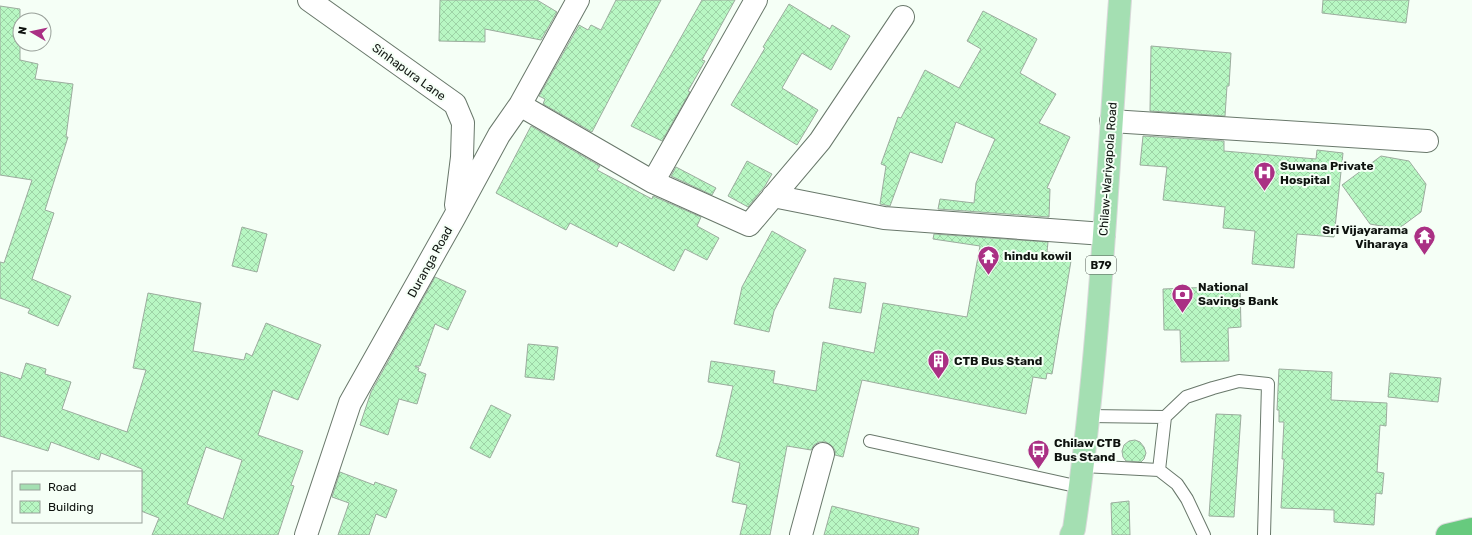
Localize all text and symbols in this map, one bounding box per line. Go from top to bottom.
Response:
north arrow [12,12,52,52]
text: N [16,26,30,35]
street label: Sinhapura Lane [370,41,449,103]
street label: Chilaw-Wariyapola Road [1096,102,1120,236]
place label: Suwana Private Hospital [1280,159,1374,187]
hospital icon: Suwana Private Hospital [1251,160,1277,193]
place label: Sri Vijayarama Viharaya [1322,223,1408,251]
street label: Duranga Road [405,224,455,300]
temple icon: Sri Vijayarama Viharaya [1411,224,1437,257]
temple icon: hindu kowil [975,243,1001,276]
place label: hindu kowil [1004,249,1072,263]
road number: B79 [1086,256,1116,274]
place label: National Savings Bank [1198,280,1278,308]
bank icon: National Savings Bank [1170,281,1196,314]
building icon: CTB Bus Stand [926,348,952,381]
place label: CTB Bus Stand [954,354,1042,368]
place label: Chilaw CTB Bus Stand [1054,436,1121,464]
bus stop icon: Chilaw CTB Bus Stand [1026,437,1052,470]
legend [12,471,142,523]
text: Road [48,480,76,494]
text: Building [48,500,94,514]

